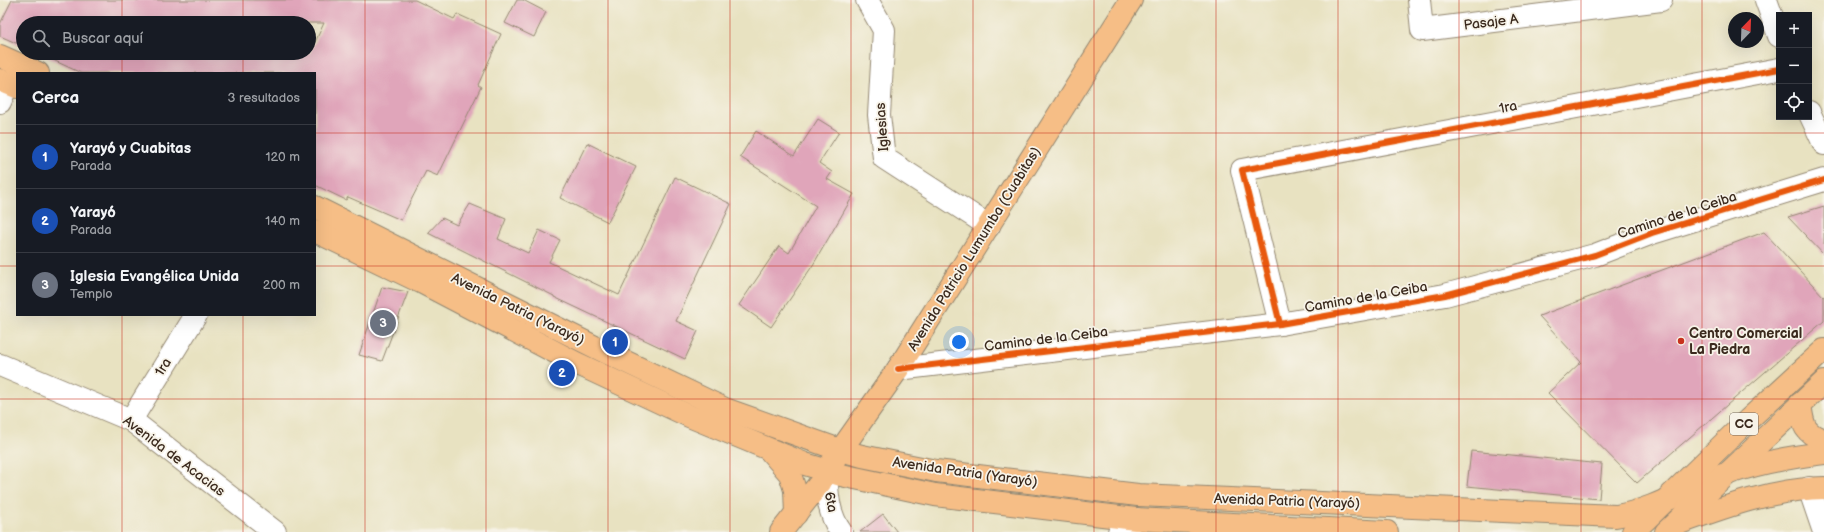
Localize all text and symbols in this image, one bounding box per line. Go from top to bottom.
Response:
street label: Pasaje A [1463,10,1520,34]
north arrow [1728,12,1764,48]
map controls [1776,12,1812,120]
button: + [1776,12,1812,48]
search box [16,16,316,60]
icon: search [30,27,52,49]
text: Buscar aquí [62,29,143,48]
button: − [1776,48,1812,84]
button: locate [1776,84,1812,120]
text: Cerca [32,88,79,108]
text: 3 resultados [228,90,300,106]
street label: 1ra [1497,97,1519,117]
street label: Iglesias [872,102,892,152]
text: Yarayó y Cuabitas [70,139,191,158]
street label: Avenida Patricio Lumumba (Cuabitas) [904,144,1044,354]
text: 1 [42,149,48,165]
text: 120 m [265,149,300,165]
text: Parada [70,158,112,174]
street label: Camino de la Ceiba [1615,188,1739,242]
text: Yarayó [70,203,116,222]
text: 2 [41,213,49,229]
text: 140 m [265,213,300,229]
text: Parada [70,222,112,238]
text: Iglesia Evangélica Unida [70,267,239,286]
street label: Avenida Patria (Yarayó) [449,269,587,349]
text: 3 [41,277,49,293]
text: 200 m [263,277,300,293]
street label: Camino de la Ceiba [1303,278,1429,316]
text: Templo [70,286,113,302]
pin: 3 [370,308,396,338]
street label: Camino de la Ceiba [983,323,1109,355]
place label: Centro Comercial La Piedra [1689,325,1802,358]
pin: 1 [602,327,628,357]
your location [949,332,969,352]
marker: Centro Comercial La Piedra [1676,336,1686,346]
street label: 1ra [151,355,175,379]
pin: 2 [549,358,575,388]
street label: Avenida de Acacias [120,412,228,500]
road number: CC [1730,413,1758,435]
street label: Avenida Patria (Yarayó) [891,453,1039,491]
street label: 6ta [821,490,841,514]
street label: Avenida Patria (Yarayó) [1214,490,1360,512]

